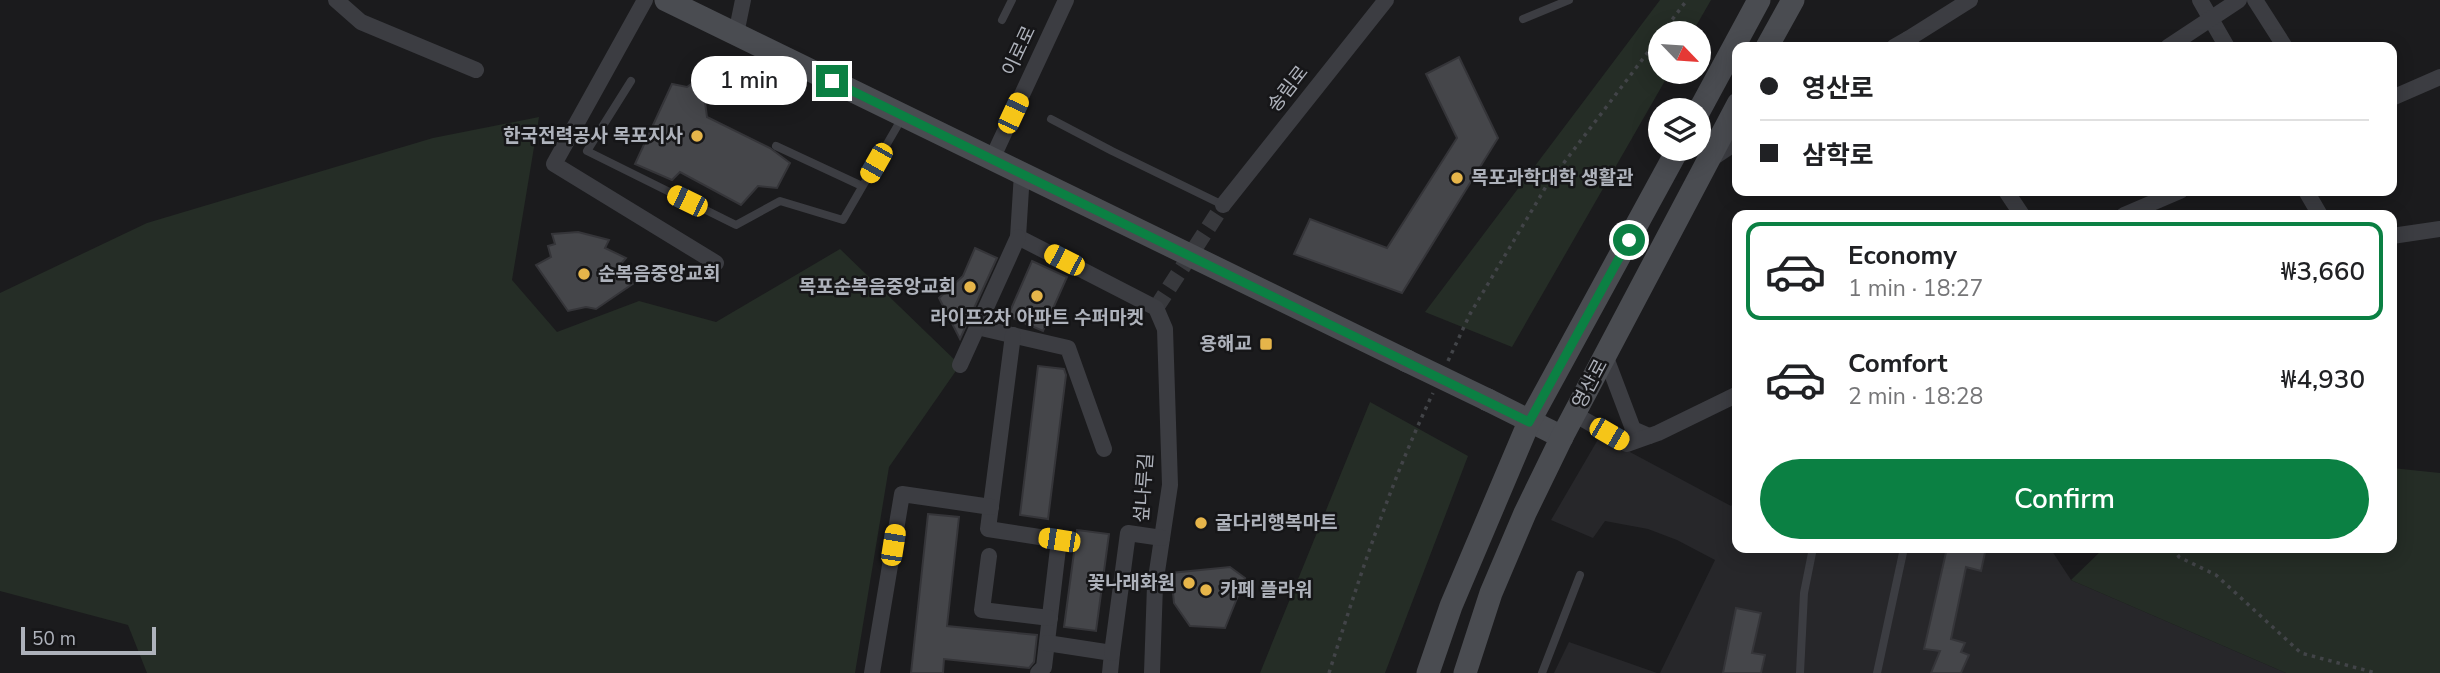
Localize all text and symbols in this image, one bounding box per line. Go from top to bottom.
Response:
north arrow [1648,21,1712,84]
map controls [1648,21,1711,161]
street label: 이로로 [996,22,1042,80]
callout: 1 min [692,56,808,106]
street label: 송림로 [1262,60,1314,118]
text: 1 min [720,65,778,96]
route end [816,65,848,97]
text: 영산로 [1802,71,1874,106]
car [995,90,1032,136]
button: layers [1648,98,1711,161]
place label: 한국전력공사 목포지사 [503,123,684,149]
marker: 한국전력공사 목포지사 [689,128,705,144]
text: 삼학로 [1802,138,1874,173]
car [857,140,896,186]
place label: 목포과학대학 생활관 [1471,165,1634,191]
marker: 목포과학대학 생활관 [1449,170,1465,186]
car [664,182,711,220]
route start [1613,224,1645,256]
text: Economy [1848,238,1957,273]
icon: car [1764,240,1827,303]
car [1041,241,1088,279]
text: ₩3,660 [2281,254,2365,289]
place label: 순복음중앙교회 [598,261,720,287]
marker: 순복음중앙교회 [576,266,592,282]
text: 1 min · 18:27 [1848,273,1983,304]
place label: 목포순복음중앙교회 [799,274,956,300]
marker: 목포순복음중앙교회 [962,279,978,295]
marker: 라이프2차 아파트 수퍼마켓 [1029,288,1045,304]
place label: 라이프2차 아파트 수퍼마켓 [930,305,1144,331]
place label: 용해교 [1200,331,1252,357]
marker: 용해교 [1258,336,1274,352]
text: Comfort [1848,346,1948,381]
icon: car [1764,348,1827,411]
street label: 영산로 [1566,355,1614,413]
text: ₩4,930 [2281,362,2365,397]
text: 2 min · 18:28 [1848,381,1983,412]
car [1586,414,1633,454]
street label: 섶나루길 [1129,452,1159,524]
button: Confirm [1760,459,2369,539]
place label: 굴다리행복마트 [1215,510,1337,536]
marker: 굴다리행복마트 [1193,515,1209,531]
car [880,523,907,567]
car [1037,526,1082,554]
place label: 꽃나래화원 [1088,570,1175,596]
marker: 꽃나래화원 [1181,575,1197,591]
place label: 카페 플라워 [1220,577,1313,603]
marker: 카페 플라워 [1198,582,1214,598]
scale bar [21,624,156,656]
text: 50 m [32,626,76,652]

